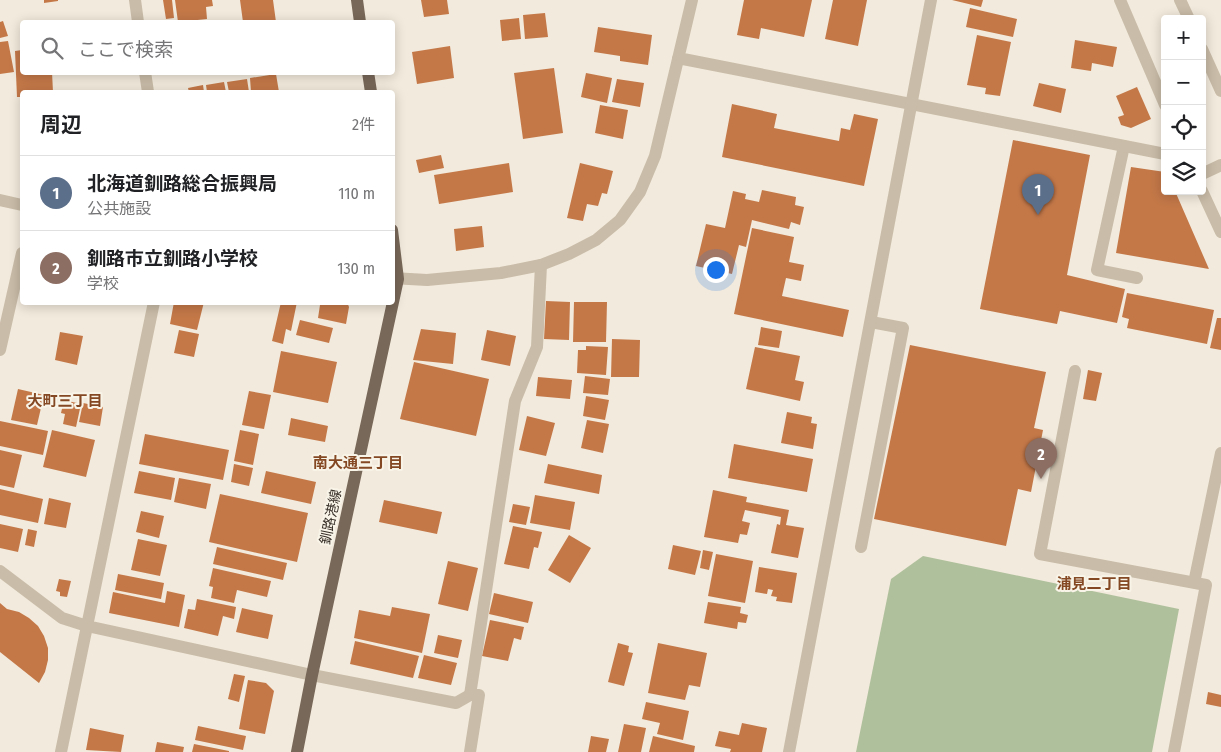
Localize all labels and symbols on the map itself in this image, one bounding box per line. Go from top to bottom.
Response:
pin: 1 [1022,174,1054,215]
your location [703,257,729,283]
district label: 大町三丁目 [27,392,103,410]
pin: 2 [1025,438,1057,479]
district label: 南大通三丁目 [313,454,403,472]
street label: 釧路港線 [317,488,345,546]
district label: 浦見二丁目 [1056,575,1132,593]

